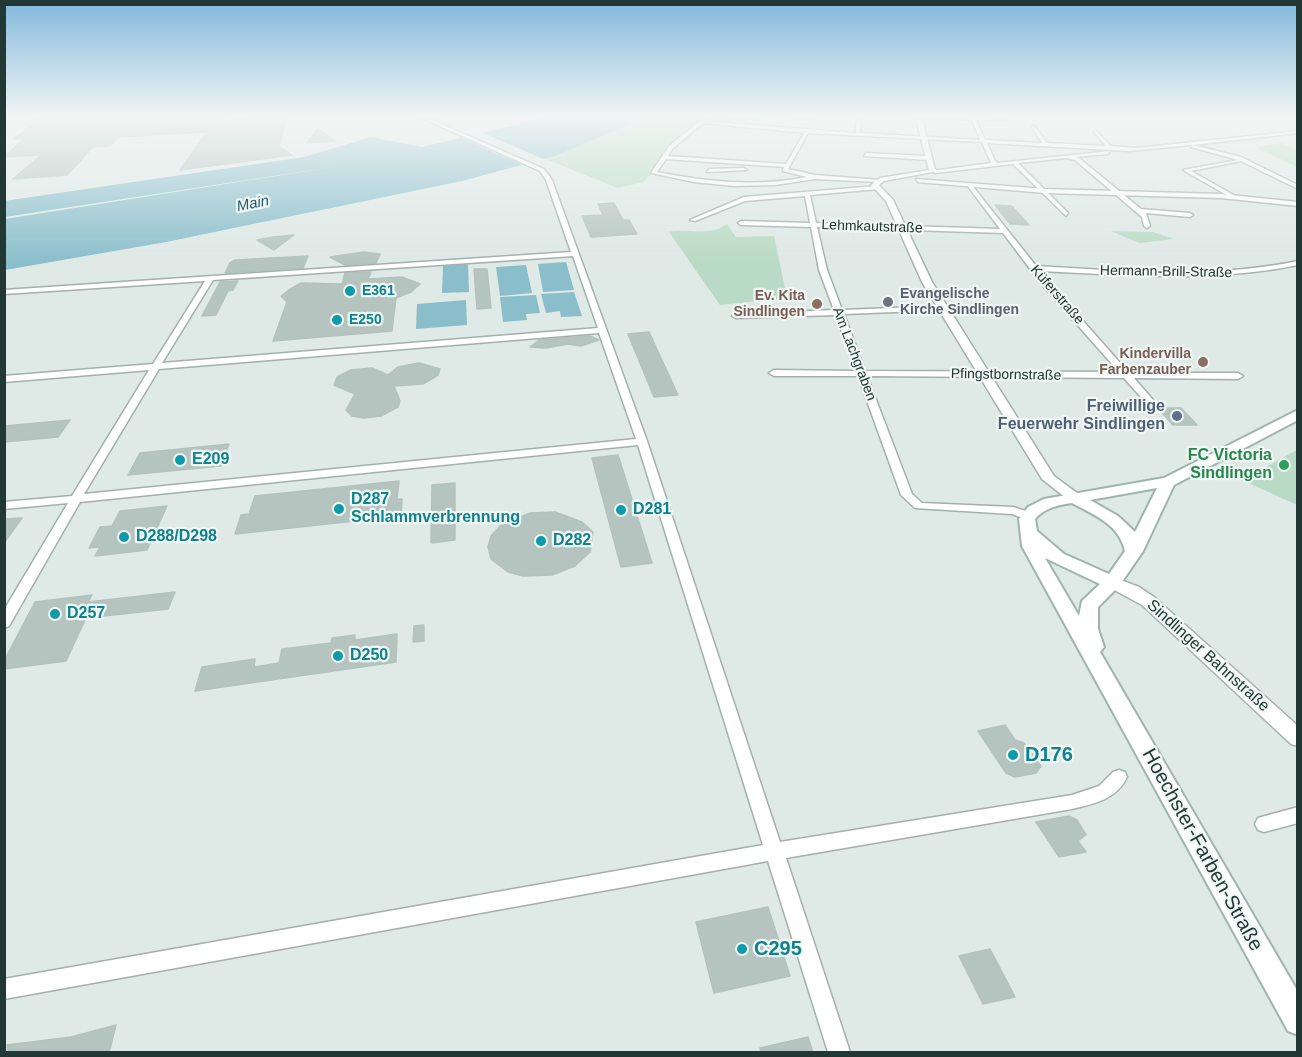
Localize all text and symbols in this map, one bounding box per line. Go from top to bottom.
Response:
water label: Main [235,192,271,216]
street label: Lehmkautstraße [821,217,923,237]
street label: Küferstraße [1027,262,1087,328]
street label: Hermann-Brill-Straße [1100,262,1232,282]
place label: E361 [362,283,395,299]
marker: E361 [343,284,357,298]
place label: Evangelische Kirche Sindlingen [900,286,1019,318]
place label: Ev. Kita Sindlingen [733,288,805,320]
marker: Evangelische Kirche Sindlingen [881,295,895,309]
marker: Ev. Kita Sindlingen [810,297,824,311]
street label: Am Lachgraben [828,305,880,403]
place label: E250 [349,312,382,328]
marker: E250 [330,313,344,327]
place label: Kindervilla Farbenzauber [1099,346,1191,378]
marker: Kindervilla Farbenzauber [1196,355,1210,369]
street label: Pfingstbornstraße [951,366,1061,384]
place label: Freiwillige Feuerwehr Sindlingen [998,397,1165,435]
marker: Freiwillige Feuerwehr Sindlingen [1170,409,1184,423]
place label: FC Victoria Sindlingen [1188,446,1272,484]
place label: E209 [192,450,229,470]
marker: E209 [173,453,187,467]
marker: FC Victoria Sindlingen [1277,458,1291,472]
place label: D287 Schlammverbrennung [351,490,520,528]
place label: D281 [633,500,671,520]
marker: D287 Schlammverbrennung [332,502,346,516]
marker: D281 [614,503,628,517]
place label: D288/D298 [136,527,217,547]
marker: D288/D298 [117,530,131,544]
place label: D282 [553,531,591,551]
marker: D282 [534,534,548,548]
street label: Sindlinger Bahnstraße [1143,596,1273,716]
place label: D257 [67,604,105,624]
marker: D257 [48,607,62,621]
place label: D250 [350,646,388,666]
marker: D250 [331,649,345,663]
place label: D176 [1025,743,1073,767]
street label: Hoechster-Farben-Straße [1136,745,1268,955]
marker: D176 [1006,748,1020,762]
place label: C295 [754,937,802,961]
marker: C295 [735,942,749,956]

